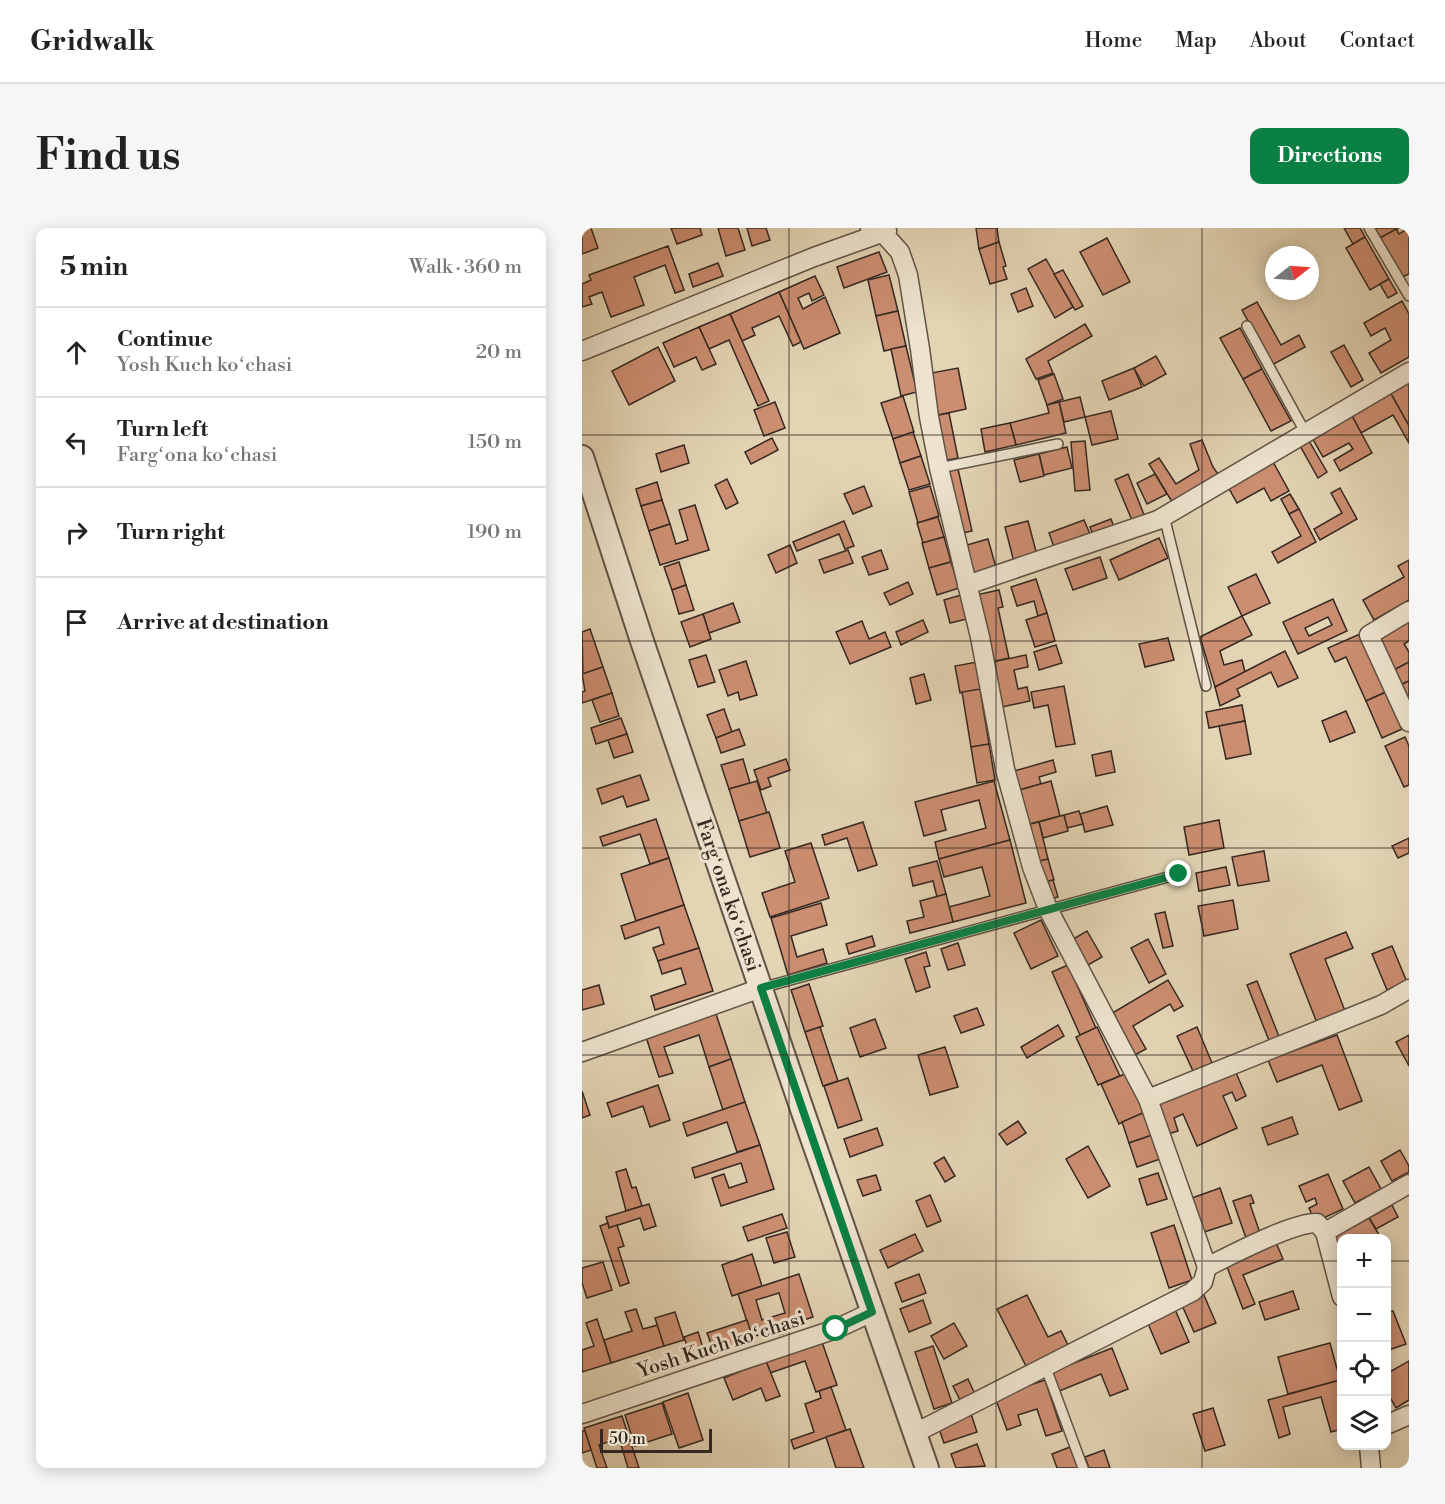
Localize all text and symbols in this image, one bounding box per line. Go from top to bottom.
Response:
text: Gridwalk [30,24,154,59]
text: Home [1085,28,1142,54]
text: Map [1175,28,1217,54]
text: About [1250,28,1307,54]
text: Contact [1340,28,1415,54]
button: Directions [1250,128,1409,184]
text: Find us [36,130,180,183]
north arrow [1265,246,1319,300]
text: 5 min [60,251,128,283]
text: Walk · 360 m [409,255,522,280]
text: Continue [117,326,213,353]
icon: ahead [60,336,93,369]
text: 20 m [476,340,522,365]
text: Yosh Kuch koʻchasi [117,353,292,378]
text: Turn left [117,416,208,443]
icon: left [60,426,93,459]
text: 150 m [467,430,522,455]
text: Fargʻona koʻchasi [117,443,277,468]
icon: right [60,516,93,549]
text: Turn right [117,519,225,546]
text: 190 m [467,520,522,545]
icon: arrive [60,606,93,639]
text: Arrive at destination [117,609,329,636]
street label: Fargʻona koʻchasi [690,816,766,976]
route end [1165,860,1191,886]
map controls [1337,1234,1391,1450]
button: + [1337,1234,1391,1288]
button: − [1337,1288,1391,1342]
street label: Yosh Kuch koʻchasi [633,1306,809,1385]
route start [822,1315,848,1341]
button: locate [1337,1342,1391,1396]
button: layers [1337,1396,1391,1450]
scale bar [600,1426,712,1454]
text: 50 m [609,1429,646,1449]

